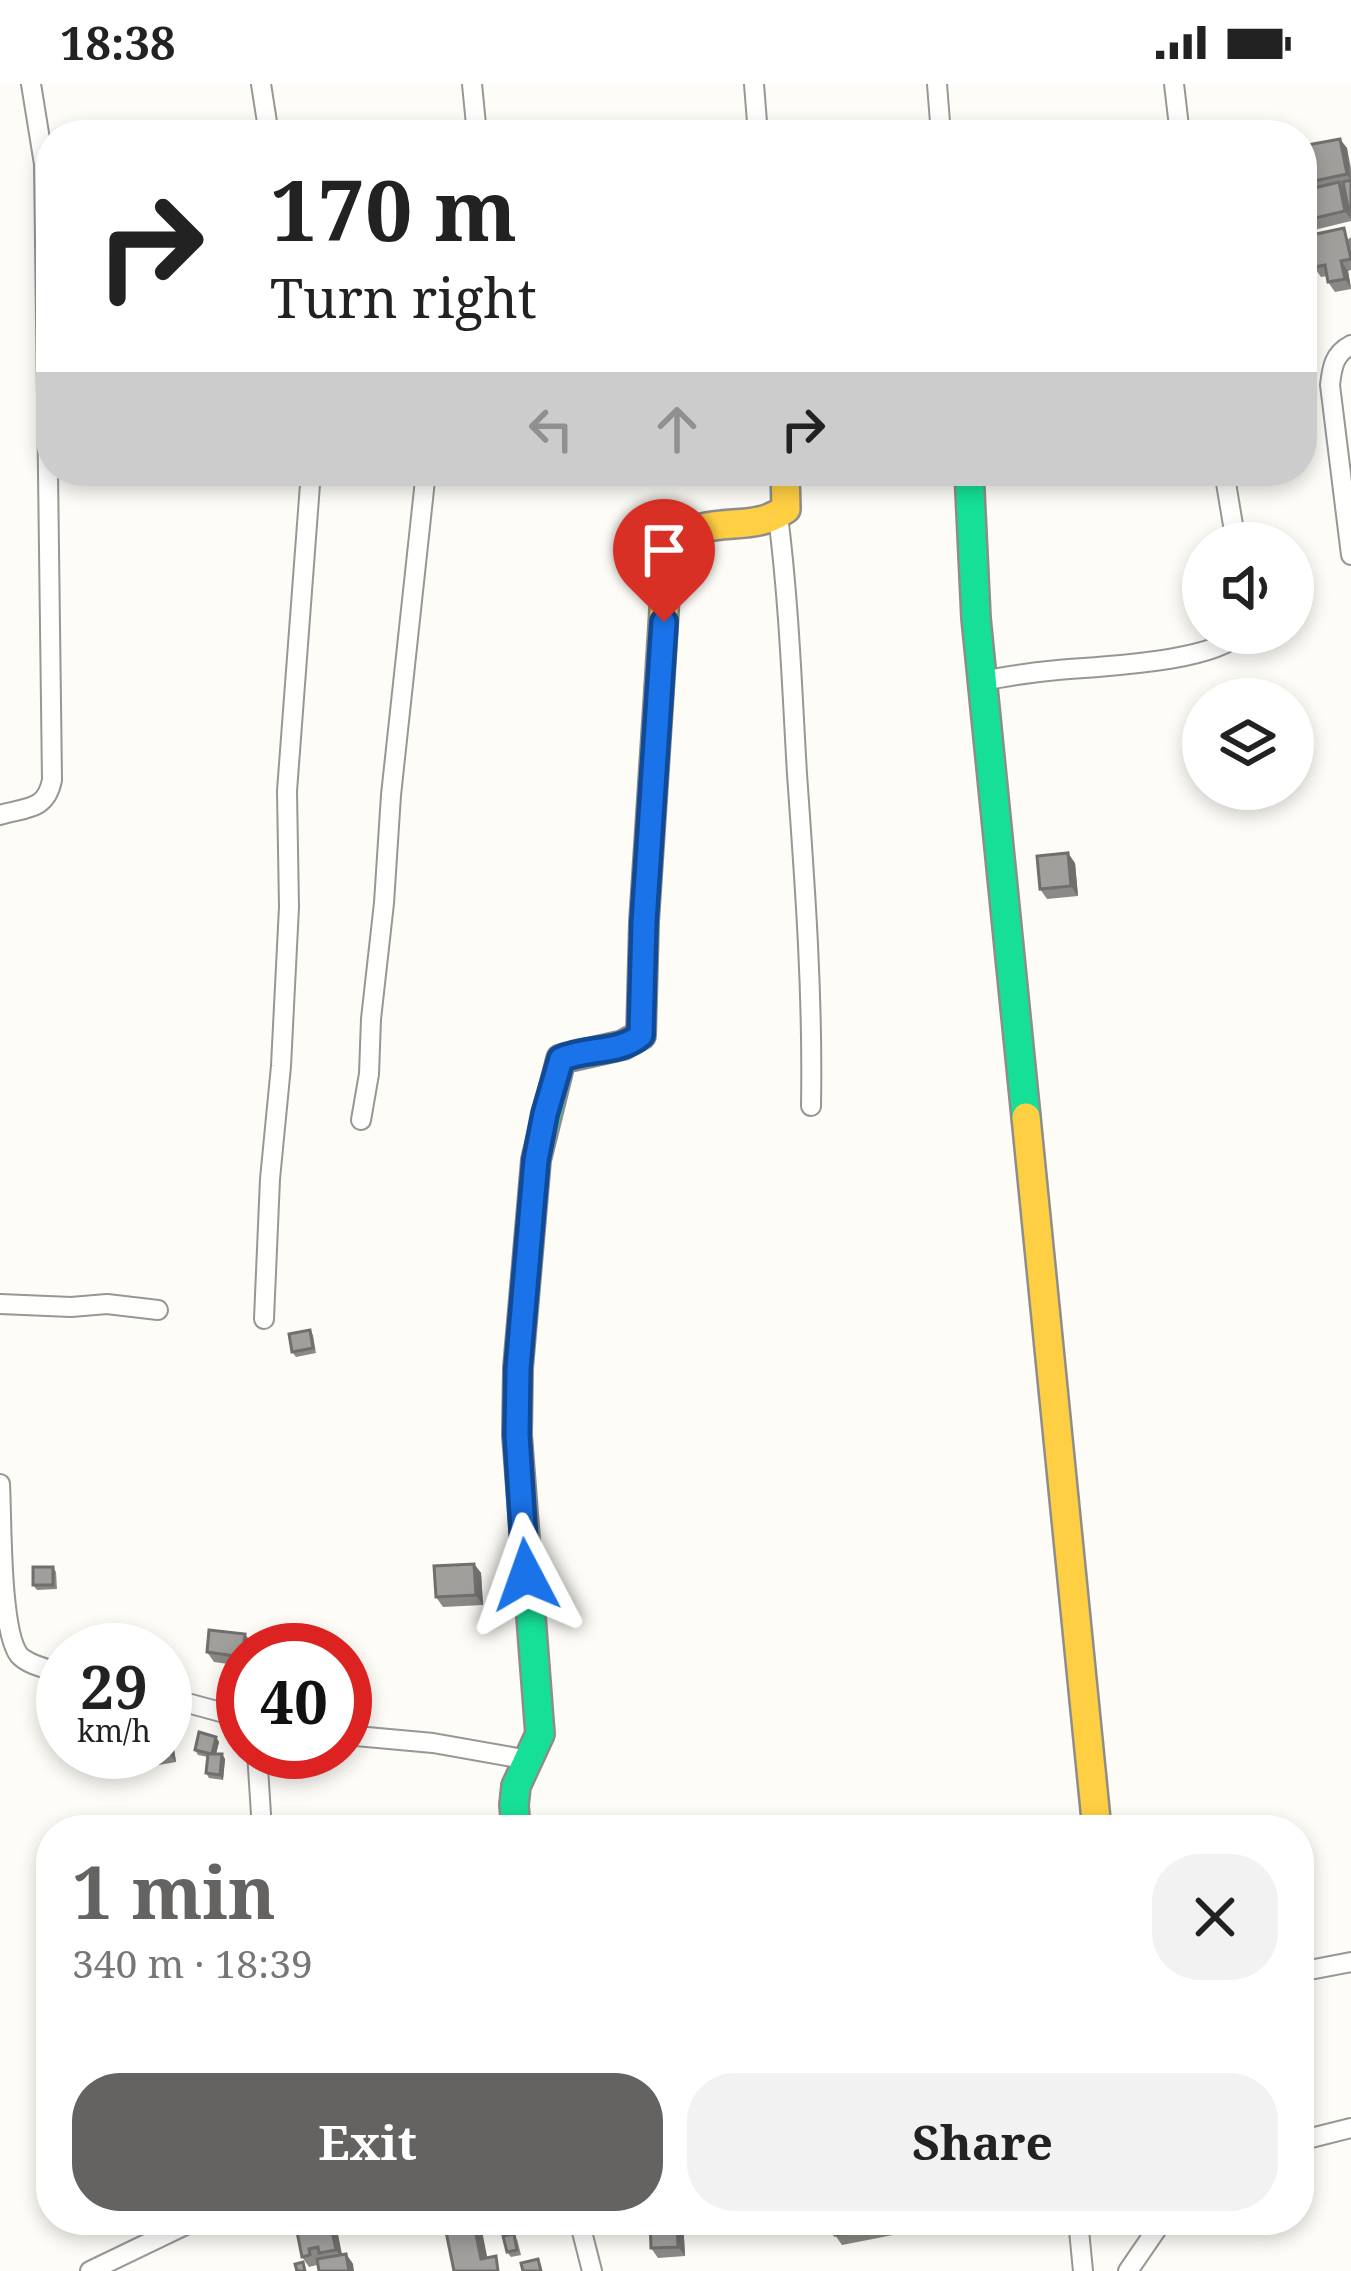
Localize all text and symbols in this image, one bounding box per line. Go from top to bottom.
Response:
text: 18:38 [60,12,175,73]
text: 170 m [270,151,517,266]
icon: right [72,168,228,324]
text: Turn right [270,260,537,334]
icon: left [518,396,584,462]
icon: ahead [644,396,710,462]
icon: right [770,396,836,462]
pin [613,499,715,622]
icon: arrive [631,517,697,583]
map controls [1182,522,1314,810]
button: sound [1182,522,1314,654]
button: layers [1182,678,1314,810]
position arrow [463,1512,589,1638]
speed limit sign: 40 [216,1623,372,1779]
text: 29 [80,1645,148,1727]
text: km/h [77,1710,151,1751]
text: 1 min [72,1842,276,1940]
button: close [1152,1854,1278,1980]
text: 340 m · 18:39 [72,1936,313,1989]
button: Exit [72,2073,663,2211]
button: Share [687,2073,1278,2211]

